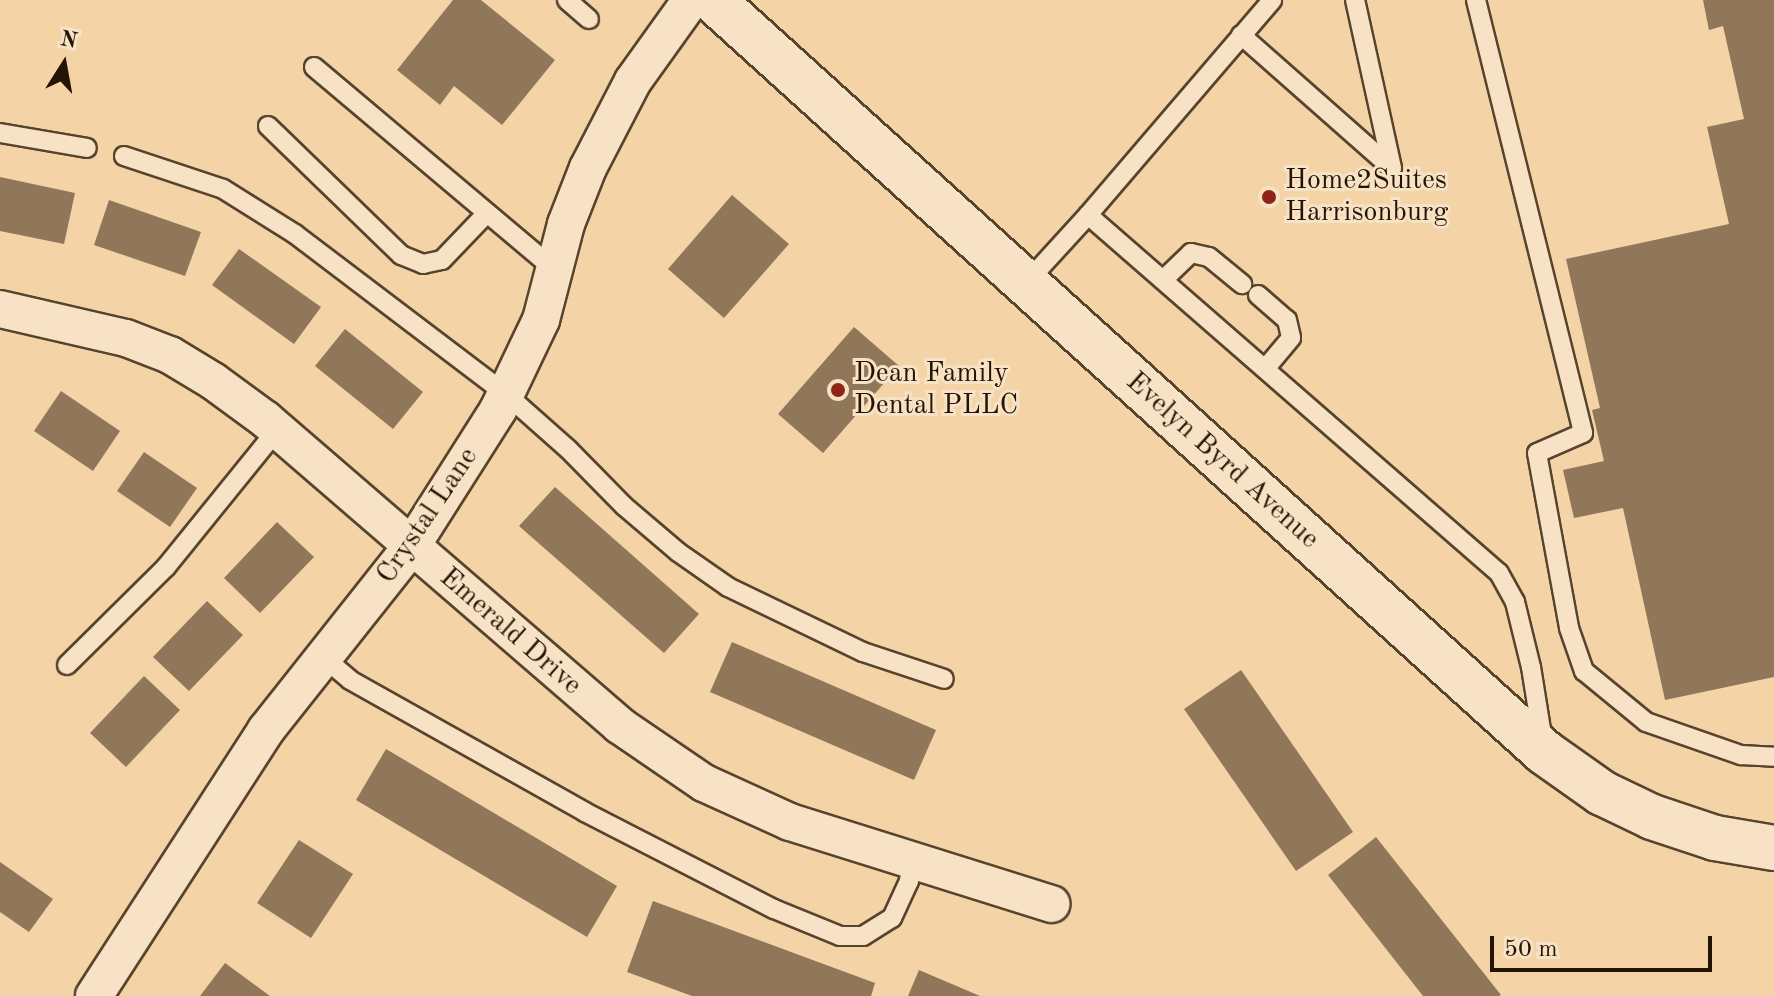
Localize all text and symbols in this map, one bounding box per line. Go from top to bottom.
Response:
north arrow [24,24,104,104]
text: N [58,28,79,53]
place label: Home2Suites Harrisonburg [1285,164,1448,230]
marker: Home2Suites Harrisonburg [1260,188,1278,206]
place label: Dean Family Dental PLLC [854,357,1018,423]
street label: Evelyn Byrd Avenue [1119,366,1325,556]
marker: Dean Family Dental PLLC [829,381,847,399]
street label: Crystal Lane [370,442,486,590]
street label: Emerald Drive [432,561,588,703]
scale bar [1494,920,1716,970]
text: 50 m [1504,938,1558,962]

